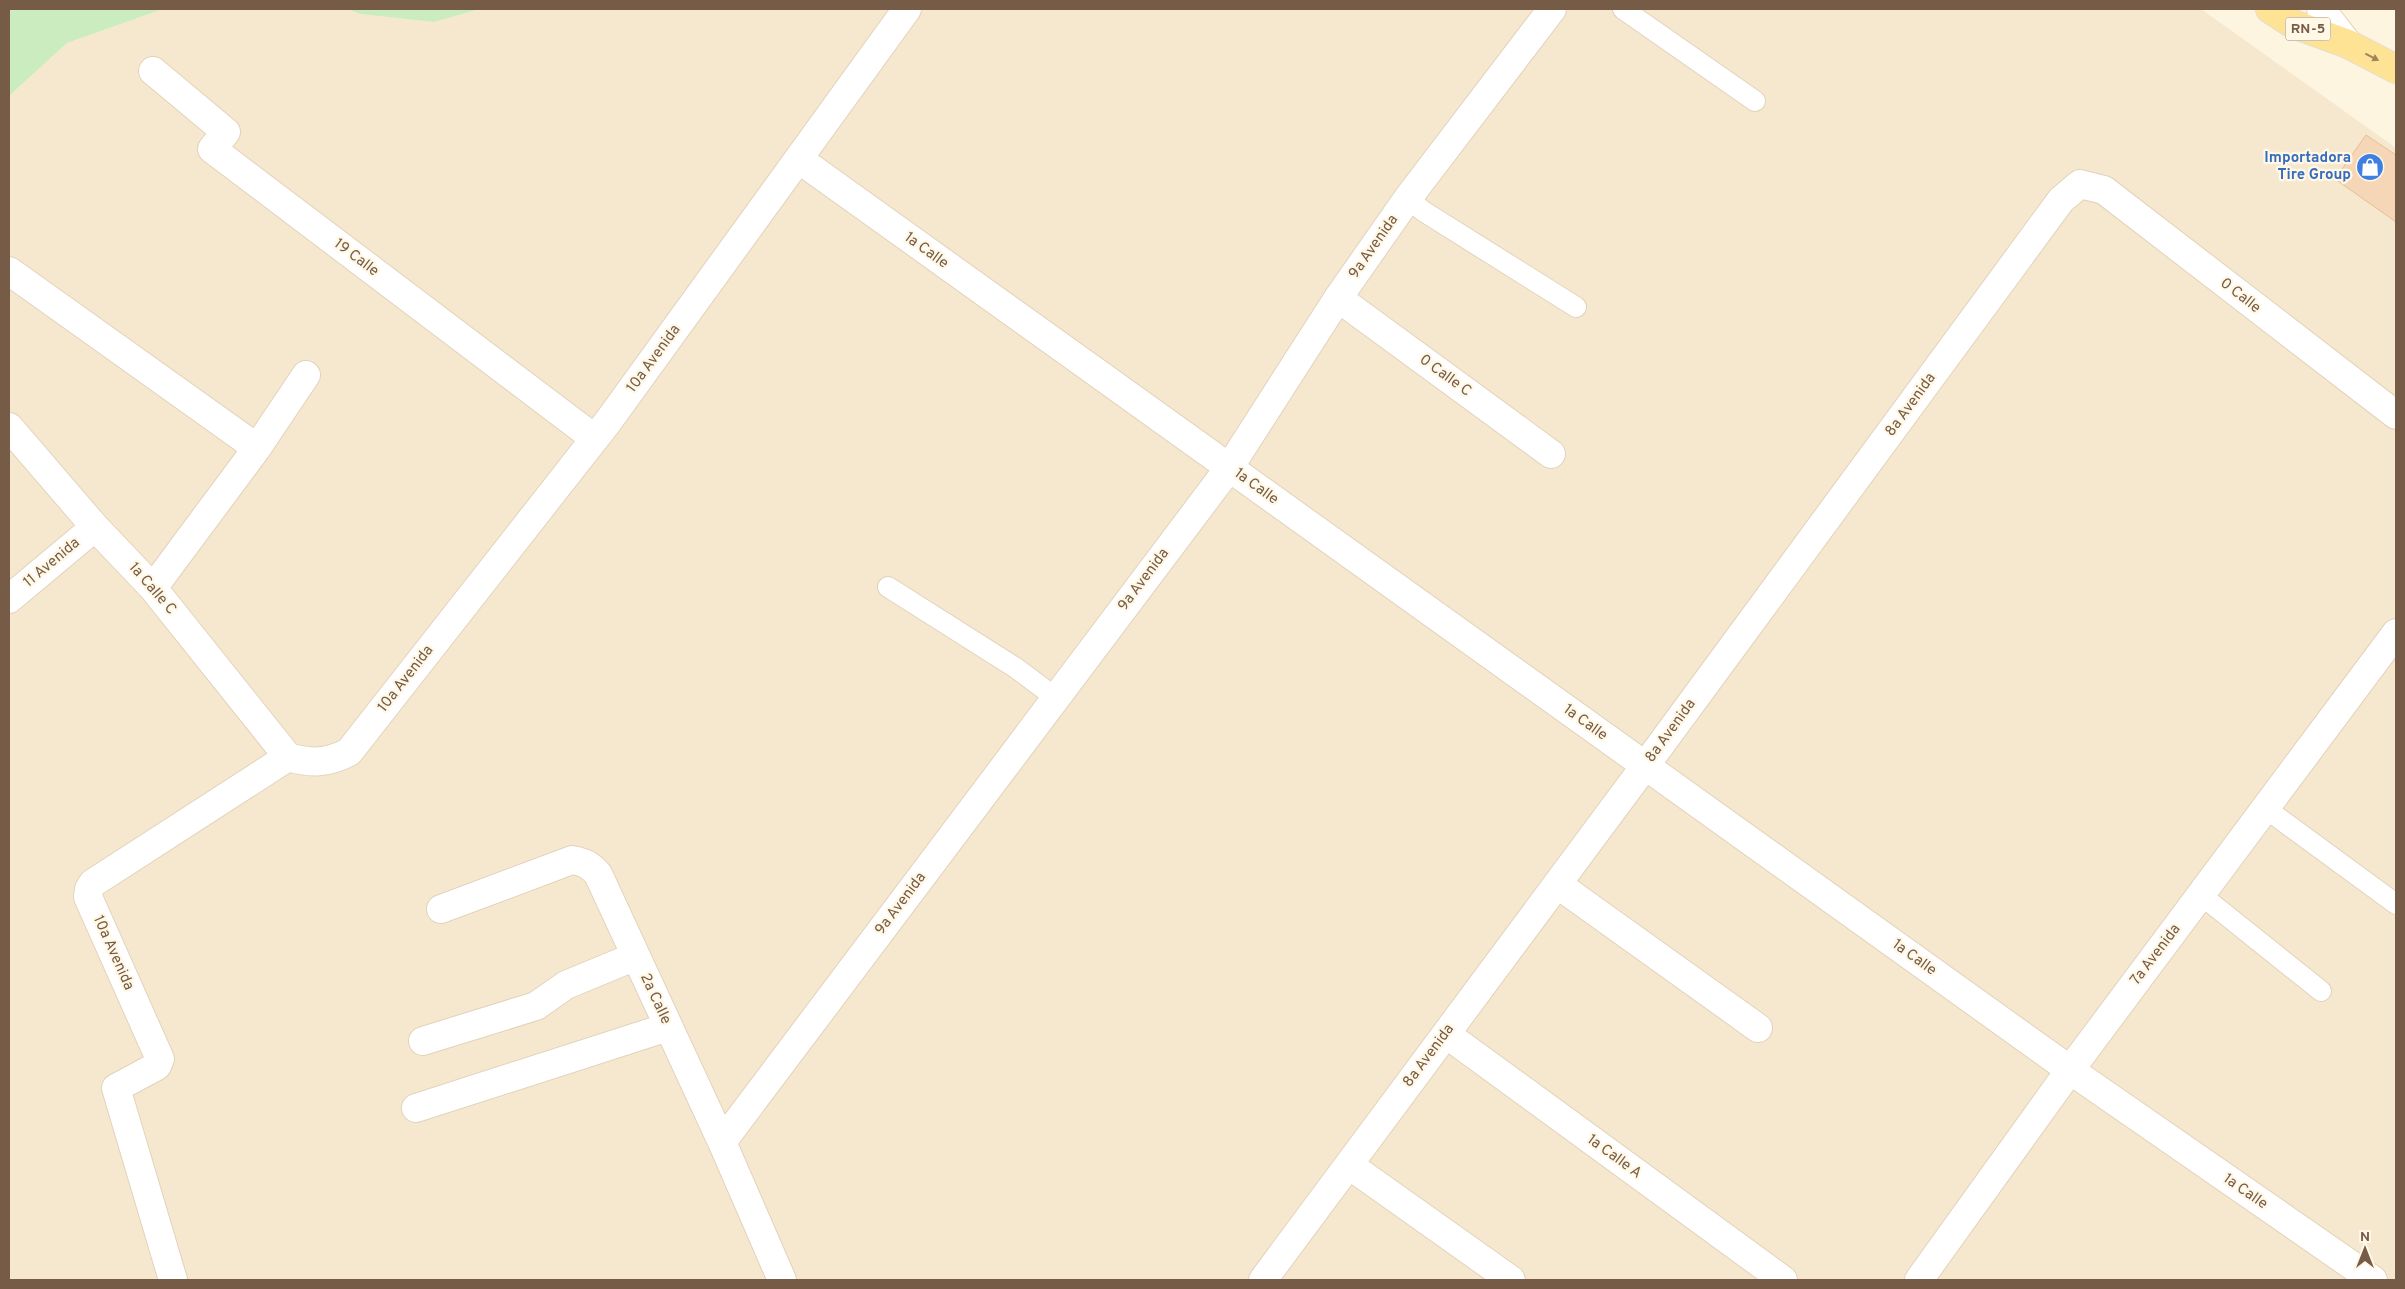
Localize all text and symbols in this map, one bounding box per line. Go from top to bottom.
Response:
road number: RN-5 [2286,18,2330,40]
one-way arrow [2365,53,2380,61]
place label: Importadora Tire Group [2264,149,2351,185]
shop icon: Importadora Tire Group [2355,152,2385,182]
street label: 9a Avenida [1345,211,1403,283]
street label: 1a Calle [900,229,952,273]
street label: 19 Calle [330,235,382,281]
street label: 0 Calle [2216,274,2264,318]
street label: 10a Avenida [623,321,685,397]
street label: 0 Calle C [1415,351,1475,401]
street label: 8a Avenida [1882,370,1940,440]
street label: 1a Calle [1230,465,1282,509]
street label: 11 Avenida [20,534,84,592]
street label: 9a Avenida [1114,545,1174,615]
street label: 1a Calle C [124,559,180,619]
street label: 10a Avenida [374,642,438,716]
street label: 8a Avenida [1642,696,1700,766]
street label: 1a Calle [1559,701,1611,745]
street label: 9a Avenida [871,869,931,939]
street label: 10a Avenida [88,913,138,993]
street label: 7a Avenida [2127,921,2185,989]
street label: 1a Calle [1888,936,1940,980]
street label: 2a Calle [635,970,675,1028]
street label: 8a Avenida [1399,1021,1459,1091]
street label: 1a Calle A [1583,1131,1645,1183]
street label: 1a Calle [2219,1170,2271,1214]
north arrow [2340,1224,2390,1274]
text: N [2360,1229,2370,1246]

